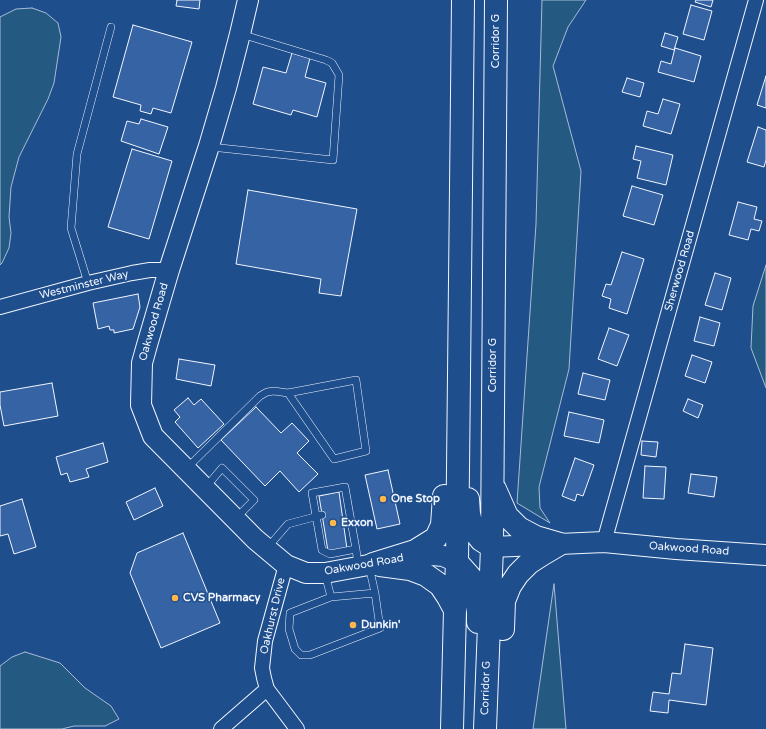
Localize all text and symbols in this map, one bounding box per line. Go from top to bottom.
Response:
street label: Corridor G [489,14,503,68]
street label: Sherwood Road [662,229,698,313]
street label: Westminster Way [38,268,130,302]
street label: Oakwood Road [137,282,171,362]
street label: Corridor G [486,338,500,392]
place label: One Stop [391,492,440,506]
marker: One Stop [378,494,388,504]
place label: Exxon [341,516,373,530]
marker: Exxon [328,518,338,528]
street label: Oakwood Road [648,540,730,558]
street label: Oakwood Road [323,552,405,578]
street label: Oakhurst Drive [258,577,288,655]
place label: CVS Pharmacy [183,591,260,605]
marker: CVS Pharmacy [170,593,180,603]
place label: Dunkin' [361,618,400,632]
marker: Dunkin' [348,620,358,630]
street label: Corridor G [478,661,494,715]

